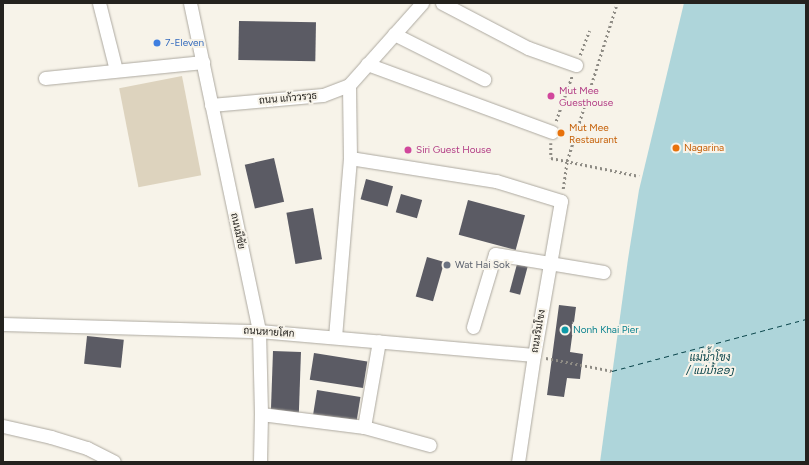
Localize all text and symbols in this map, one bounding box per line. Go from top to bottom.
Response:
place label: 7-Eleven [165,37,204,49]
marker: 7-Eleven [152,38,162,48]
place label: Mut Mee Guesthouse [559,84,613,108]
street label: ถนน แก้ววรวุธ [258,89,318,107]
marker: Mut Mee Guesthouse [546,91,556,101]
place label: Mut Mee Restaurant [569,121,618,144]
marker: Mut Mee Restaurant [556,128,566,138]
place label: Nagarina [684,142,724,154]
marker: Nagarina [671,143,681,153]
place label: Siri Guest House [416,144,491,156]
marker: Siri Guest House [403,145,413,155]
street label: ถนนมีชัย [228,212,248,250]
place label: Wat Hai Sok [455,259,510,271]
marker: Wat Hai Sok [442,260,452,270]
street label: ถนนริมโขง [528,308,548,354]
street label: ถนนหายโศก [243,324,295,340]
place label: Nonh Khai Pier [573,324,639,336]
marker: Nonh Khai Pier [560,325,570,335]
water label: แม่น้ำโขง / ແມ່ນ້ຳຂອງ [686,352,734,378]

